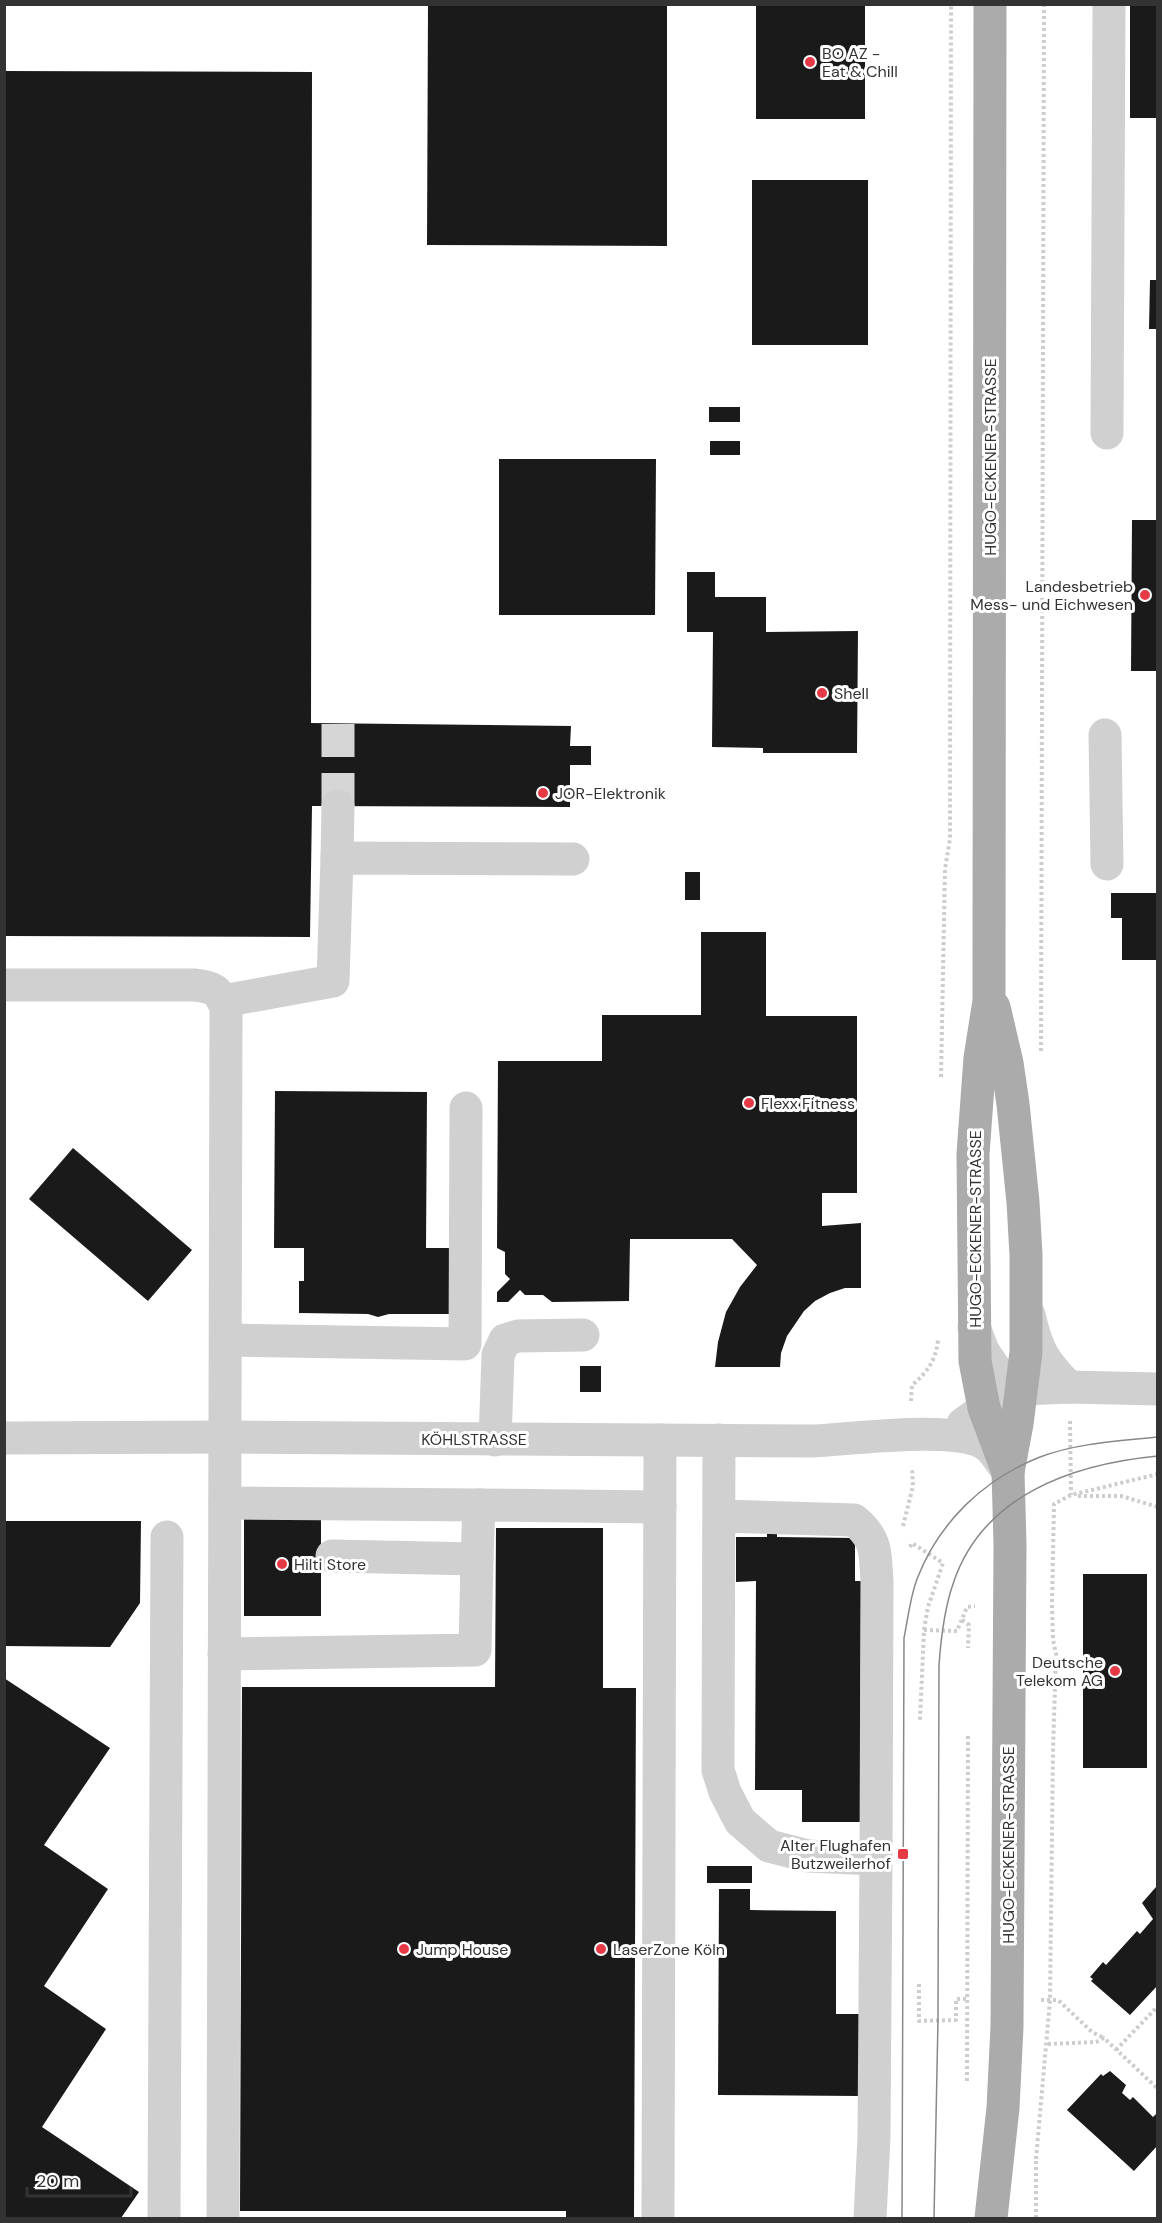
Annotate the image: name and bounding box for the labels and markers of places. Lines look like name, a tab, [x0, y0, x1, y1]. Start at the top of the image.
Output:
place label: BO AZ - Eat & Chill	[822, 43, 898, 82]
marker: BO AZ - Eat & Chill	[803, 55, 817, 69]
place label: Landesbetrieb Mess- und Eichwesen	[970, 576, 1133, 615]
marker: Landesbetrieb Mess- und Eichwesen	[1138, 588, 1152, 602]
place label: Shell	[834, 683, 869, 704]
marker: Shell	[815, 686, 829, 700]
place label: JOR-Elektronik	[555, 783, 666, 804]
marker: JOR-Elektronik	[536, 786, 550, 800]
place label: Flexx Fitness	[761, 1093, 855, 1114]
marker: Flexx Fitness	[742, 1096, 756, 1110]
place label: Hilti Store	[294, 1554, 366, 1575]
marker: Hilti Store	[275, 1557, 289, 1571]
place label: Deutsche Telekom AG	[1016, 1652, 1103, 1691]
marker: Deutsche Telekom AG	[1108, 1664, 1122, 1678]
place label: Alter Flughafen Butzweilerhof	[780, 1835, 891, 1874]
marker: Alter Flughafen Butzweilerhof	[896, 1847, 910, 1861]
place label: Jump House	[416, 1939, 508, 1960]
place label: LaserZone Köln	[613, 1939, 725, 1960]
marker: Jump House	[397, 1942, 411, 1956]
marker: LaserZone Köln	[594, 1942, 608, 1956]

